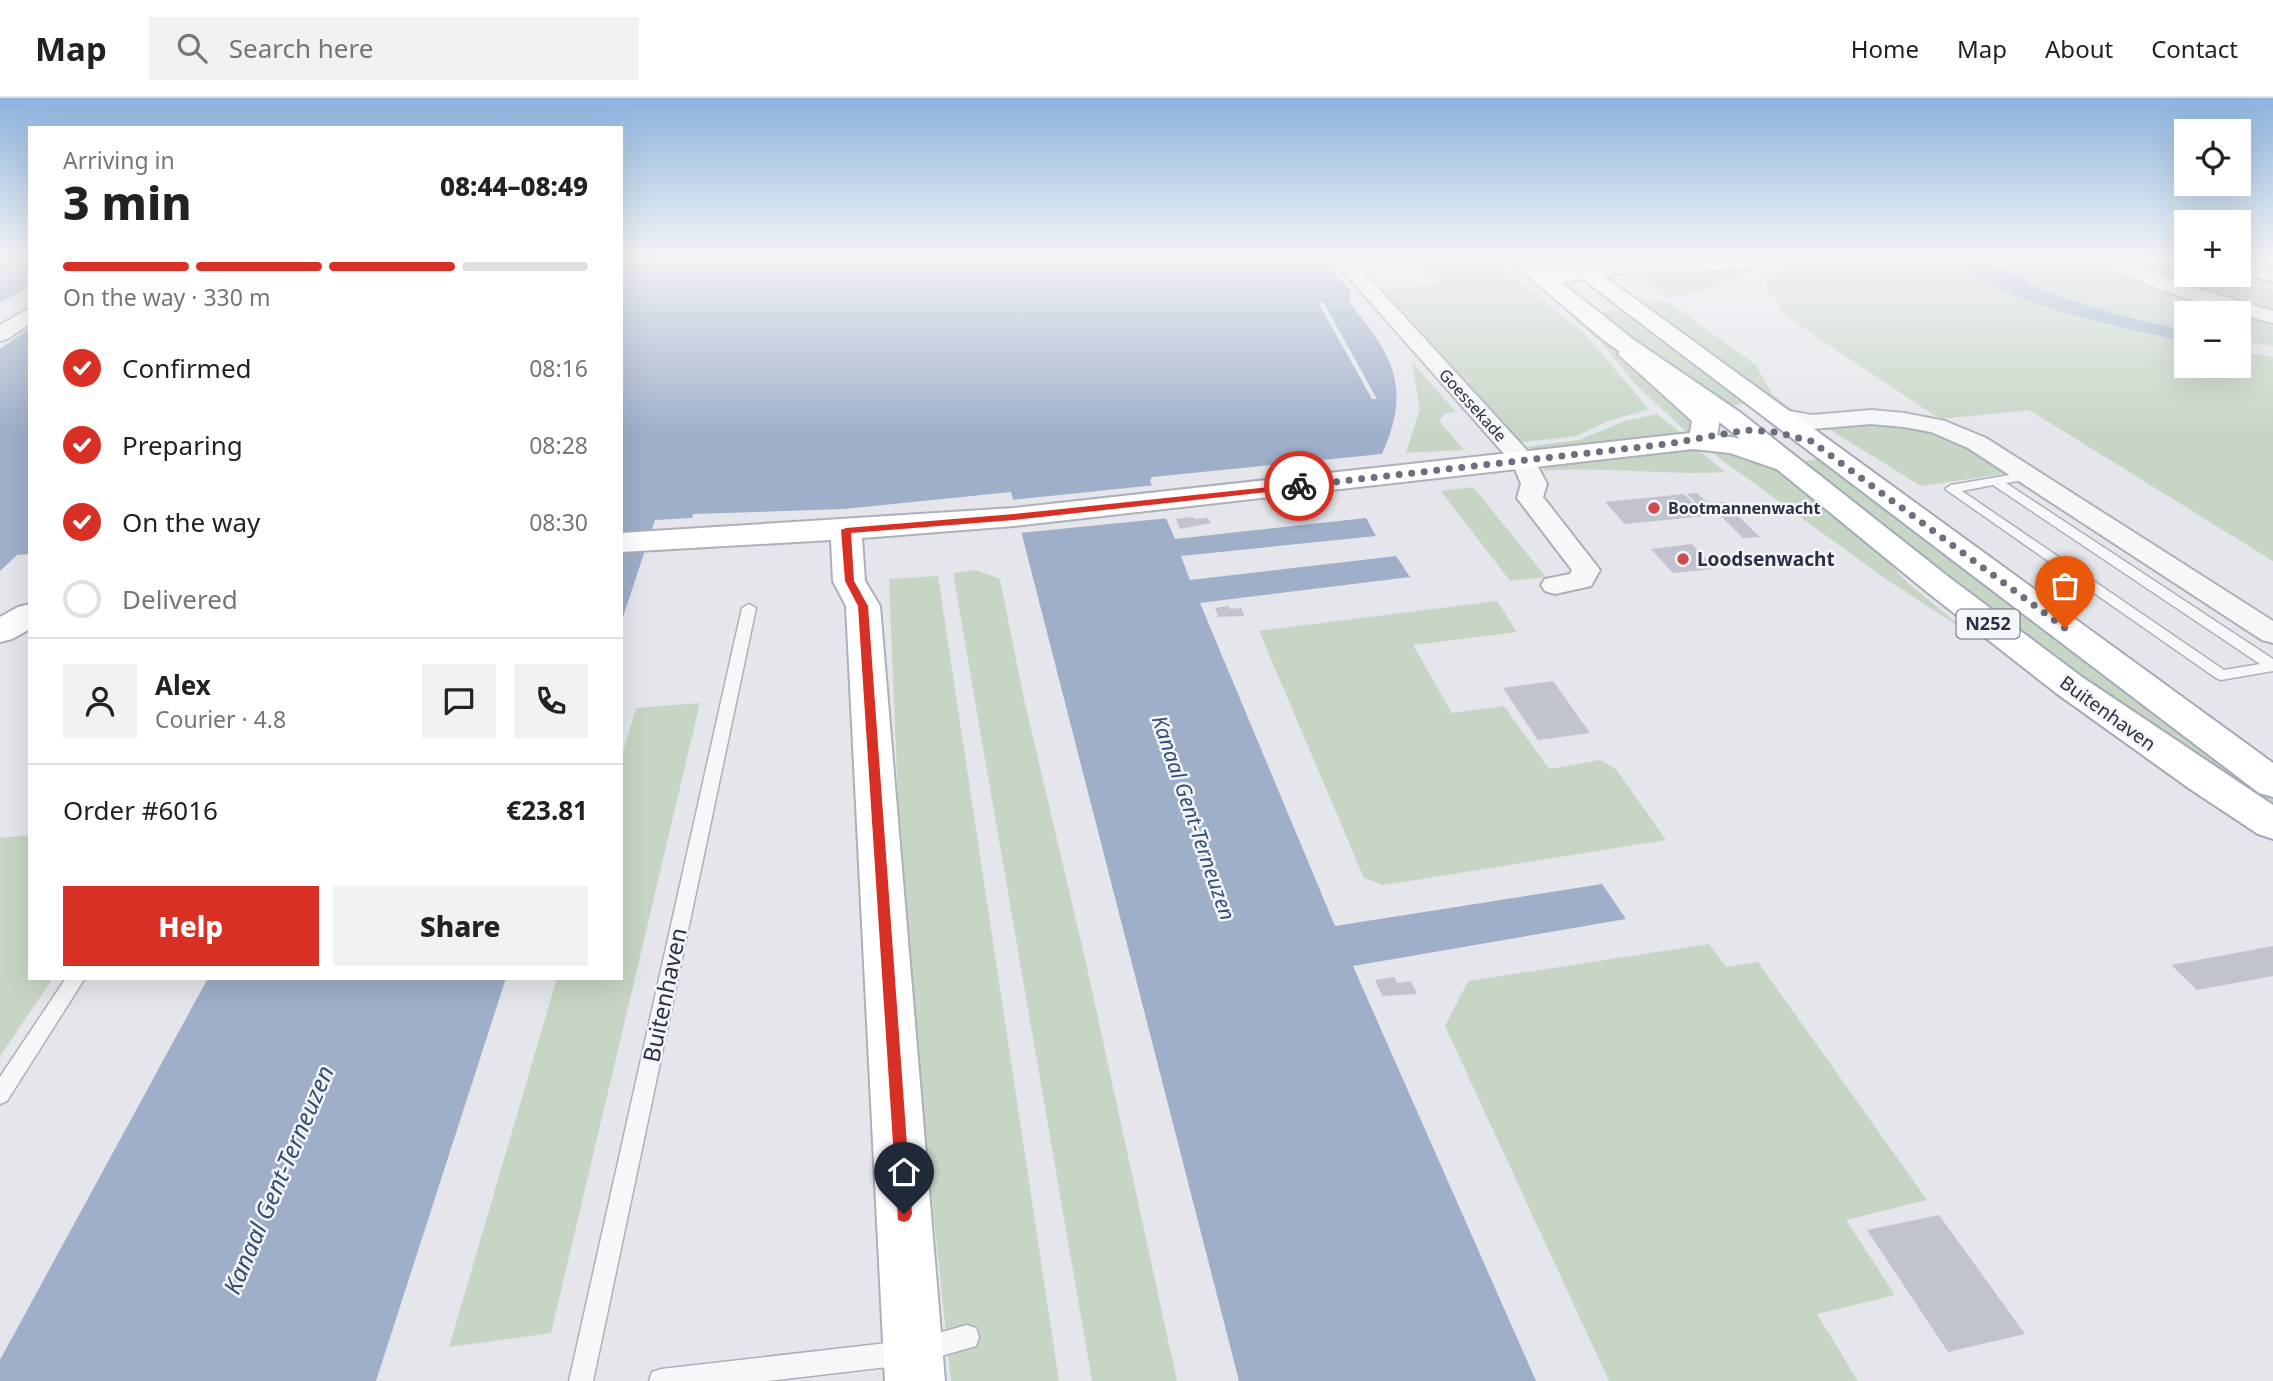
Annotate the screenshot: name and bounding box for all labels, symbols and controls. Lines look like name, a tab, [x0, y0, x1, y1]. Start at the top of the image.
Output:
search box	[149, 17, 639, 80]
text: Map	[35, 26, 107, 71]
icon: search	[173, 29, 211, 67]
text: Search here	[229, 30, 373, 66]
text: Home	[1851, 32, 1919, 65]
text: Map	[1957, 32, 2007, 65]
text: About	[2045, 32, 2113, 65]
text: Contact	[2151, 32, 2238, 65]
map controls	[2174, 119, 2251, 378]
button: locate	[2174, 119, 2251, 196]
text: Arriving in	[63, 144, 175, 176]
text: 08:44–08:49	[440, 168, 588, 204]
text: 3 min	[63, 171, 192, 233]
button: +	[2174, 210, 2251, 287]
text: On the way · 330 m	[63, 281, 270, 313]
button: −	[2174, 301, 2251, 378]
icon: check	[63, 349, 101, 387]
text: Confirmed	[122, 350, 252, 386]
text: 08:16	[529, 352, 588, 384]
street label: Goessekade	[1434, 364, 1512, 446]
icon: check	[63, 426, 101, 464]
text: Preparing	[122, 427, 243, 463]
text: 08:28	[529, 429, 588, 461]
courier	[1264, 451, 1334, 521]
icon: bike	[1280, 467, 1318, 505]
place label: Bootmannenwacht	[1668, 497, 1820, 519]
marker: Bootmannenwacht	[1646, 500, 1662, 516]
icon: check	[63, 503, 101, 541]
text: On the way	[122, 504, 260, 540]
text: 08:30	[529, 506, 588, 538]
place label: Loodsenwacht	[1697, 546, 1835, 572]
marker: Loodsenwacht	[1675, 551, 1691, 567]
pin	[2035, 556, 2095, 628]
icon: bag	[2046, 567, 2084, 605]
text: Delivered	[122, 581, 238, 617]
road number: N252	[1956, 610, 2020, 638]
button: person	[63, 664, 137, 738]
button: chat	[422, 664, 496, 738]
button: phone	[514, 664, 588, 738]
text: Alex	[155, 667, 211, 703]
street label: Buitenhaven	[2055, 669, 2161, 757]
text: Courier · 4.8	[155, 703, 286, 735]
water label: Kanaal Gent-Terneuzen	[1146, 712, 1242, 924]
text: Order #6016	[63, 792, 218, 828]
text: €23.81	[506, 792, 588, 828]
button: Help	[63, 886, 319, 966]
button: Share	[333, 886, 588, 966]
street label: Buitenhaven	[634, 925, 694, 1065]
water label: Kanaal Gent-Terneuzen	[214, 1060, 341, 1299]
pin	[874, 1142, 934, 1214]
icon: home	[885, 1153, 923, 1191]

